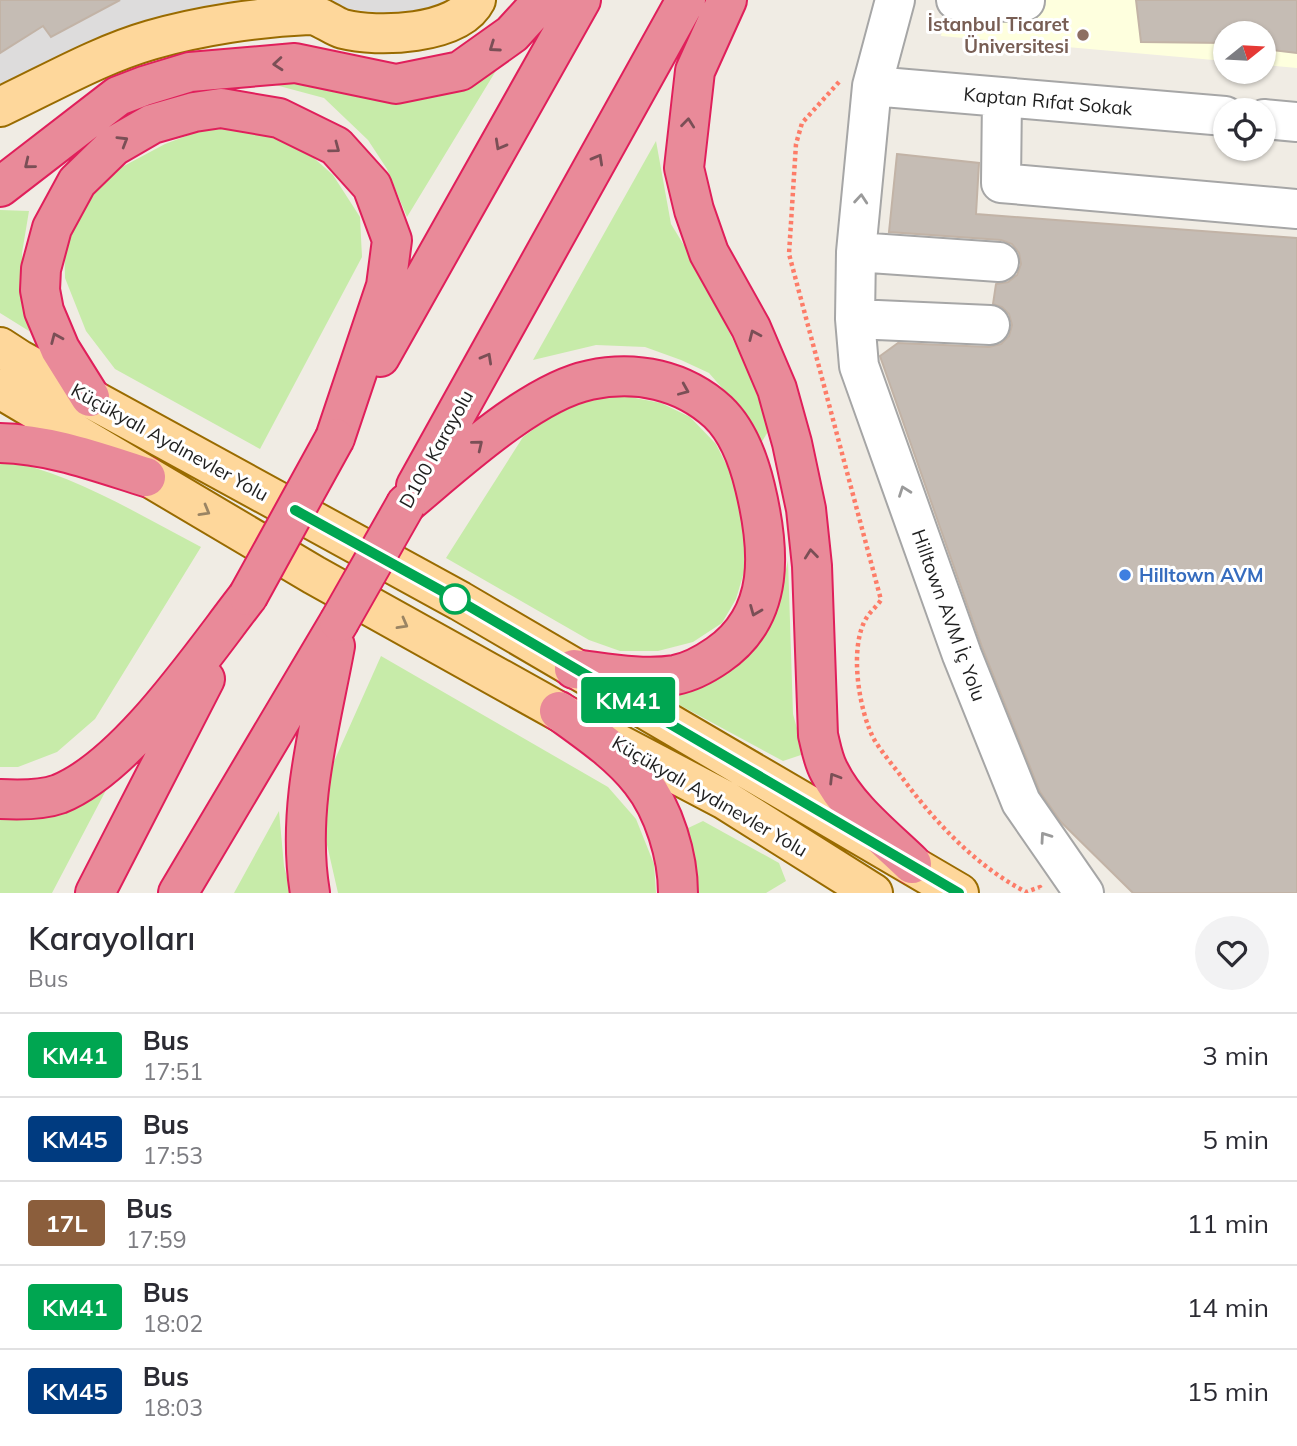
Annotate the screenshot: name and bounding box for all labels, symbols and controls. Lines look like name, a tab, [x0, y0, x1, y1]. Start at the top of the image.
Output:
place label: İstanbul Ticaret Üniversitesi	[928, 12, 1069, 58]
north arrow	[1213, 21, 1276, 84]
map controls	[1213, 21, 1276, 161]
marker: İstanbul Ticaret Üniversitesi	[1075, 27, 1091, 43]
one-way arrow	[489, 39, 502, 51]
one-way arrow	[272, 56, 283, 71]
street label: Kaptan Rıfat Sokak	[963, 82, 1134, 120]
button: locate	[1213, 98, 1276, 161]
one-way arrow	[680, 117, 695, 128]
one-way arrow	[115, 137, 128, 150]
one-way arrow	[495, 138, 508, 150]
one-way arrow	[327, 139, 339, 152]
one-way arrow	[589, 154, 603, 167]
one-way arrow	[24, 156, 36, 169]
one-way arrow	[853, 193, 868, 204]
one-way arrow	[748, 330, 762, 342]
one-way arrow	[50, 332, 64, 344]
one-way arrow	[479, 353, 492, 366]
street label: Küçükyalı Aydınevler Yolu	[67, 378, 273, 506]
one-way arrow	[677, 382, 690, 396]
street label: D100 Karayolu	[394, 386, 478, 512]
one-way arrow	[470, 441, 483, 453]
one-way arrow	[898, 486, 912, 498]
one-way arrow	[198, 503, 210, 516]
street label: Hilltown AVM İç Yolu	[907, 526, 991, 704]
one-way arrow	[803, 548, 818, 560]
place label: Hilltown AVM	[1139, 563, 1264, 587]
marker: Hilltown AVM	[1117, 567, 1133, 583]
unlabelled marker	[440, 584, 470, 614]
one-way arrow	[749, 604, 763, 616]
one-way arrow	[395, 616, 408, 629]
line badge: KM41	[579, 677, 677, 723]
text: KM41	[595, 685, 661, 715]
street label: Küçükyalı Aydınevler Yolu	[608, 730, 812, 862]
one-way arrow	[829, 773, 842, 786]
one-way arrow	[1041, 832, 1053, 845]
button: heart	[1195, 916, 1269, 990]
text: Karayolları	[28, 917, 195, 958]
text: Bus	[28, 964, 68, 993]
text: Bus	[143, 1024, 189, 1057]
text: 3 min	[1202, 1039, 1269, 1072]
text: KM41	[42, 1040, 108, 1070]
text: 17:51	[143, 1057, 203, 1086]
text: Bus	[143, 1108, 189, 1141]
text: 5 min	[1202, 1123, 1269, 1156]
text: KM45	[42, 1124, 108, 1154]
text: 17:53	[143, 1141, 203, 1170]
text: Bus	[126, 1192, 172, 1225]
text: 11 min	[1187, 1207, 1269, 1240]
text: 17L	[45, 1208, 88, 1238]
text: 17:59	[126, 1225, 186, 1254]
text: Bus	[143, 1276, 189, 1309]
text: 14 min	[1187, 1291, 1269, 1324]
text: KM41	[42, 1292, 108, 1322]
text: 18:02	[143, 1309, 203, 1338]
text: Bus	[143, 1360, 189, 1393]
text: 15 min	[1187, 1375, 1269, 1408]
text: KM45	[42, 1376, 108, 1406]
text: 18:03	[143, 1393, 203, 1422]

